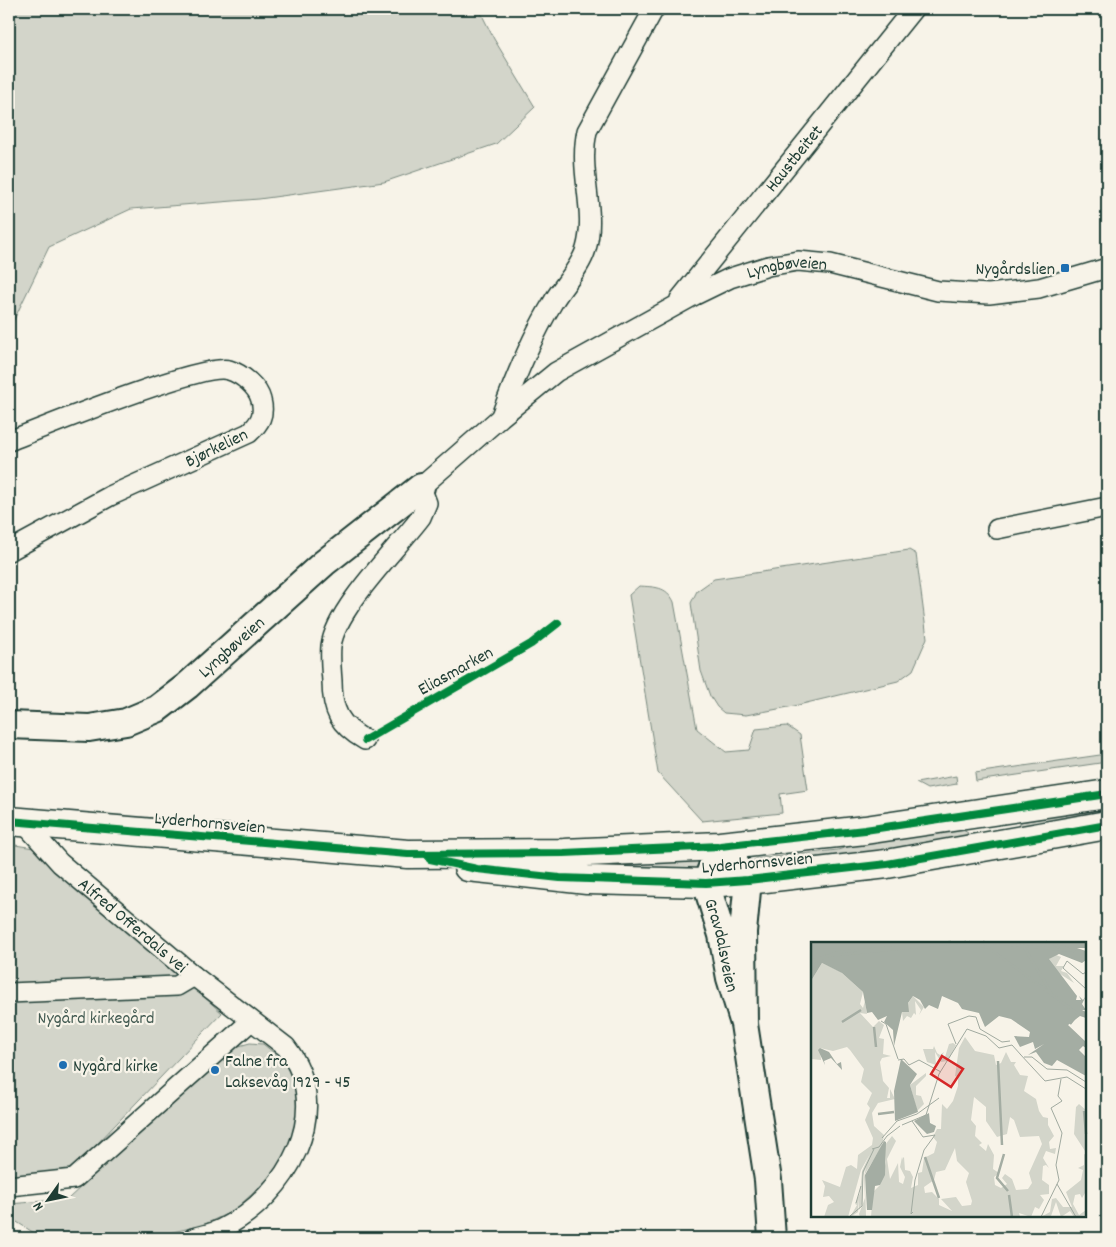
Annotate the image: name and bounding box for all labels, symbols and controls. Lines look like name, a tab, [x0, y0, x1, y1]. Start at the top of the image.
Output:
street label: Haustbeitet	[761, 120, 830, 198]
street label: Lyngbøveien	[744, 251, 828, 287]
place label: Nygårdslien	[975, 258, 1055, 283]
marker: Nygårdslien	[1059, 262, 1071, 274]
street label: Bjørkelien	[181, 423, 253, 475]
street label: Lyngbøveien	[194, 612, 271, 685]
street label: Eliasmarken	[414, 641, 499, 703]
street label: Lyderhornsveien	[153, 807, 266, 842]
street label: Lyderhornsveien	[701, 847, 814, 882]
street label: Alfred Offerdals vei	[71, 873, 192, 980]
street label: Gravdalsveien	[696, 896, 744, 996]
inset map	[811, 942, 1086, 1217]
park label: Nygård kirkegård	[38, 1007, 154, 1032]
place label: Falne fra Laksevåg 1929 - 45	[225, 1050, 351, 1096]
place label: Nygård kirke	[73, 1055, 158, 1080]
marker: Nygård kirke	[57, 1059, 69, 1071]
marker: Falne fra Laksevåg 1929 - 45	[209, 1064, 221, 1076]
north arrow	[22, 1174, 72, 1224]
text: N	[28, 1198, 49, 1214]

